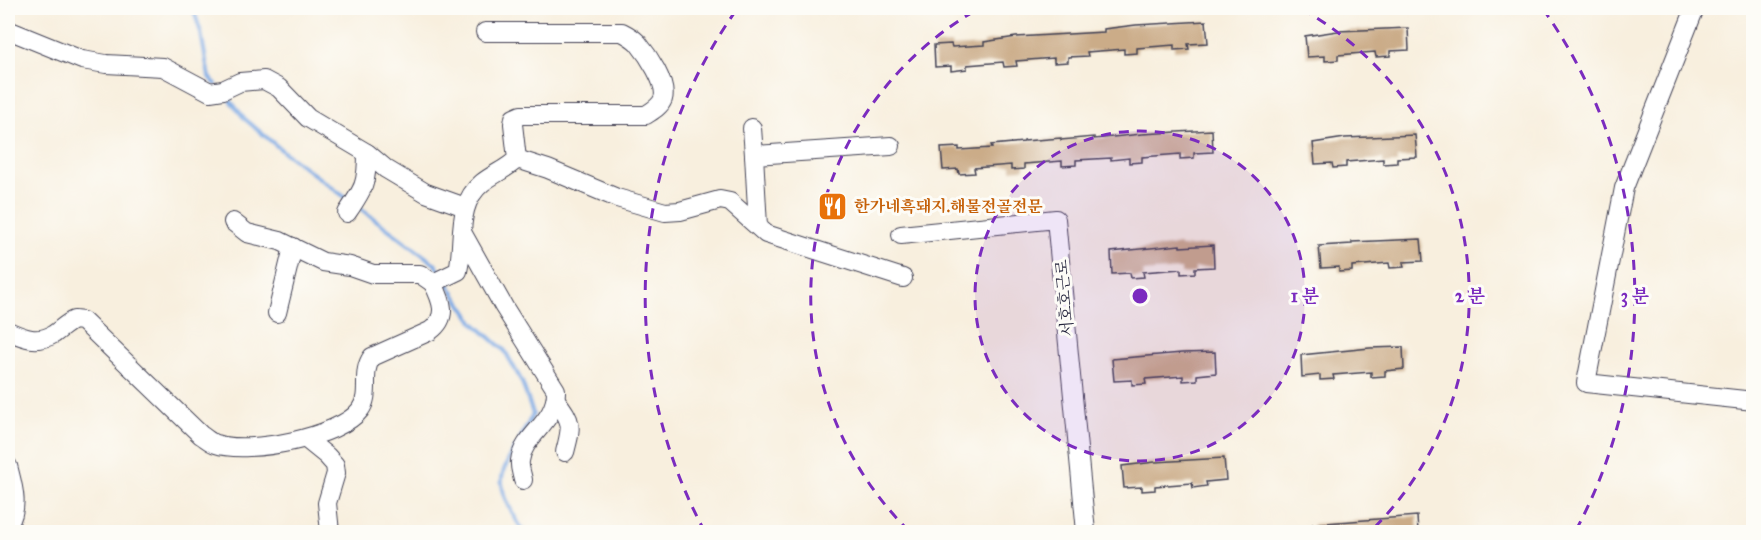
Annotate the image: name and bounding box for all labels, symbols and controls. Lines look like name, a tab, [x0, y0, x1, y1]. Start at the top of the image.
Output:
restaurant icon: 한가네흑돼지.해물전골전문	[817, 190, 849, 222]
place label: 한가네흑돼지.해물전골전문	[854, 197, 1043, 216]
street label: 서호호근로	[1052, 258, 1077, 337]
text: 1 분	[1291, 285, 1320, 307]
text: 2 분	[1455, 285, 1486, 307]
text: 3 분	[1621, 285, 1650, 308]
centre of rings	[1130, 286, 1150, 306]

